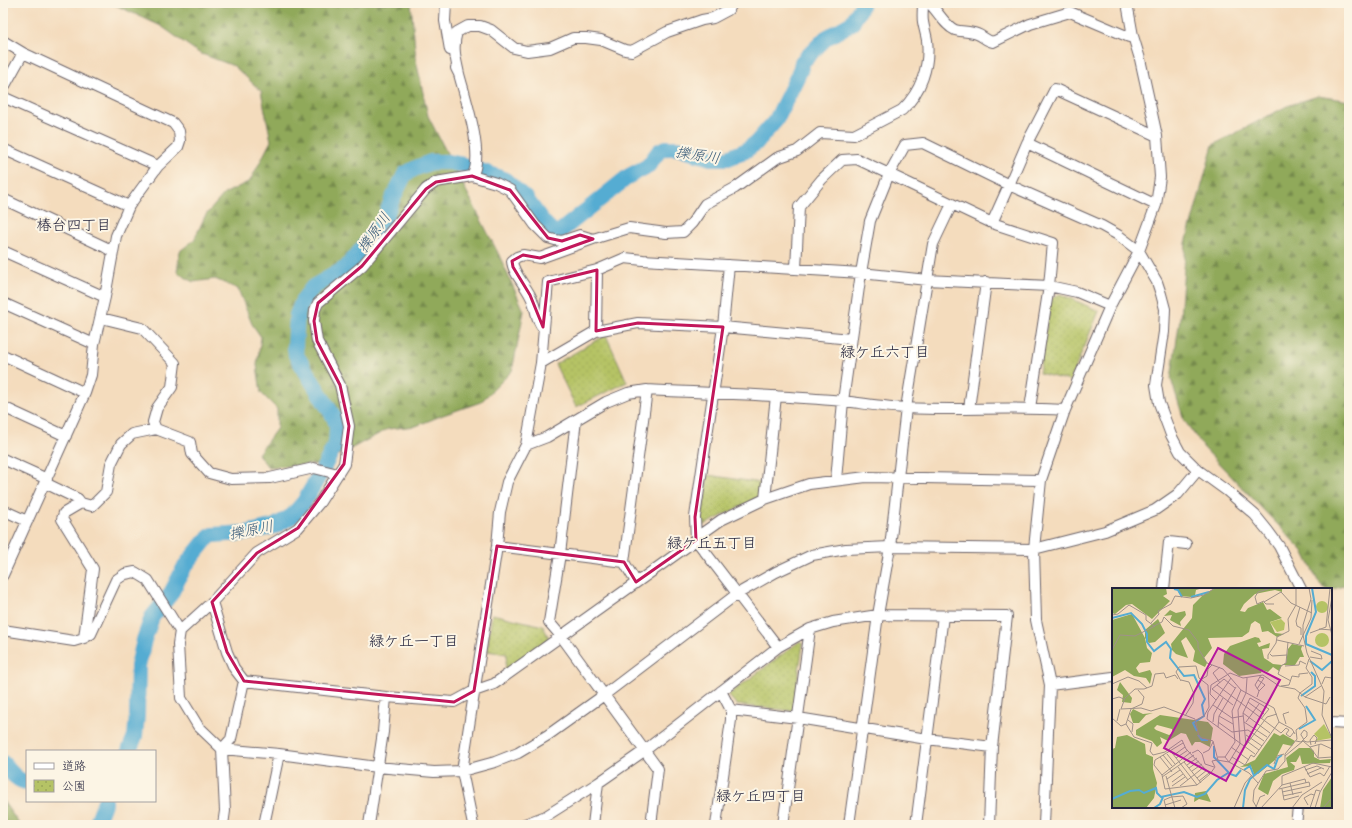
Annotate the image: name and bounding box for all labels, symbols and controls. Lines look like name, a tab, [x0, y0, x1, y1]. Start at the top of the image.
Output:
water label: 擽原川	[674, 141, 722, 167]
water label: 擽原川	[352, 208, 394, 256]
district label: 椿台四丁目	[36, 214, 112, 234]
district label: 緑ケ丘六丁目	[840, 341, 930, 361]
water label: 擽原川	[227, 515, 275, 543]
district label: 緑ケ丘五丁目	[667, 532, 757, 552]
inset map	[1112, 588, 1332, 808]
district label: 緑ケ丘一丁目	[369, 630, 459, 650]
legend	[26, 750, 156, 802]
text: 道路	[62, 757, 86, 773]
text: 公園	[62, 777, 86, 793]
district label: 緑ケ丘四丁目	[716, 785, 806, 805]

